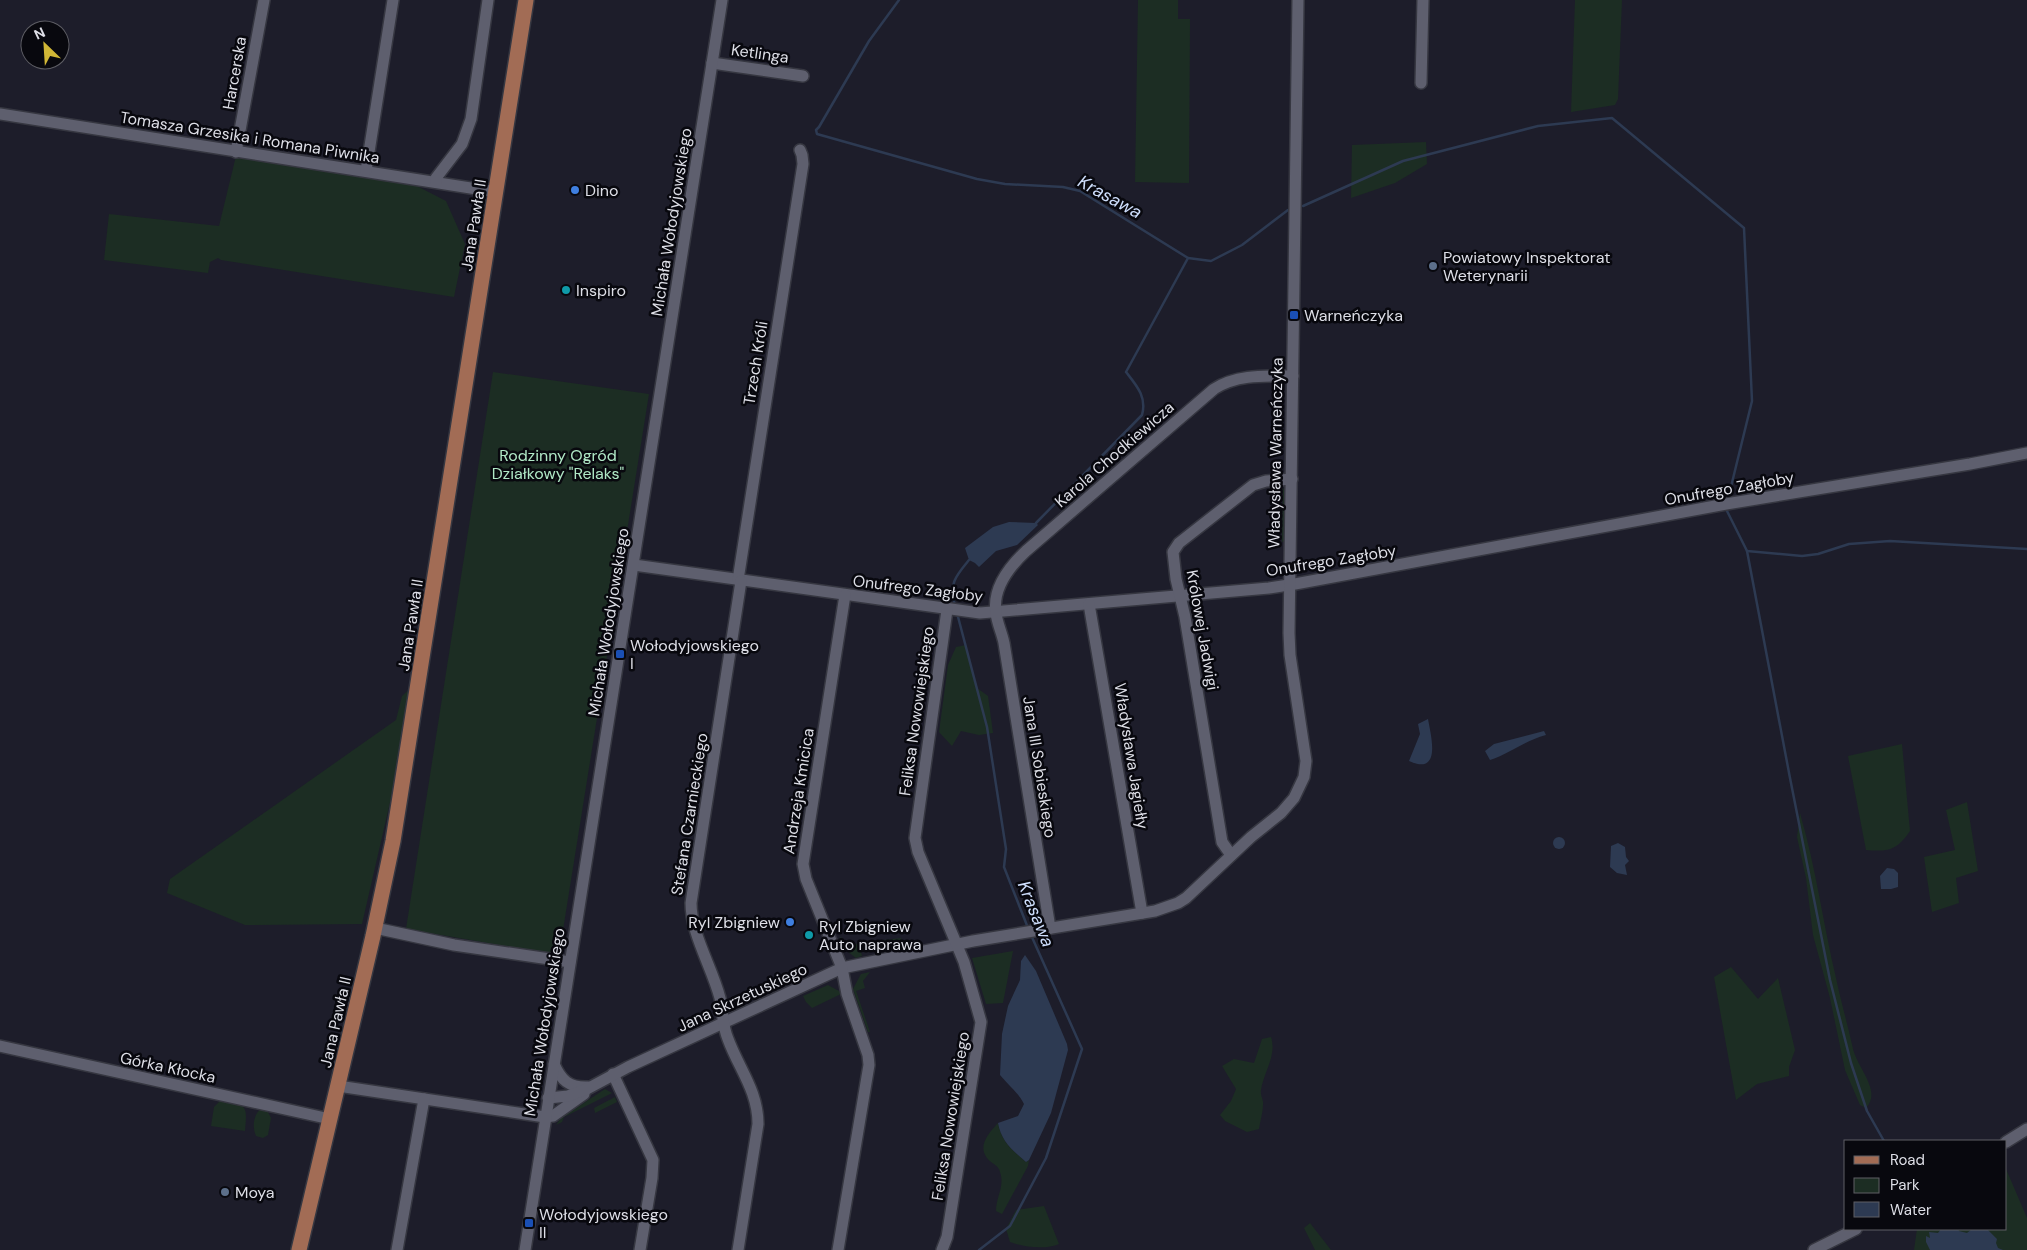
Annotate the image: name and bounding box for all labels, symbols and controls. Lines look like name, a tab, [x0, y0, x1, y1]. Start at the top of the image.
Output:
north arrow	[20, 20, 70, 70]
text: N	[31, 23, 48, 44]
street label: Harcerska	[218, 35, 251, 111]
street label: Ketlinga	[730, 39, 790, 68]
street label: Tomasza Grzesika i Romana Piwnika	[119, 107, 381, 168]
street label: Michała Wołodyjowskiego	[646, 126, 697, 318]
water label: Krasawa	[1074, 170, 1146, 224]
street label: Jana Pawła II	[456, 178, 491, 273]
place label: Dino	[585, 180, 619, 201]
marker: Dino	[569, 184, 581, 196]
place label: Powiatowy Inspektorat Weterynarii	[1443, 247, 1610, 286]
marker: Powiatowy Inspektorat Weterynarii	[1427, 260, 1439, 272]
place label: Inspiro	[576, 280, 626, 301]
marker: Inspiro	[560, 284, 572, 296]
place label: Warneńczyka	[1304, 305, 1403, 326]
marker: Warneńczyka	[1288, 309, 1300, 321]
street label: Trzech Króli	[738, 320, 773, 407]
street label: Władysława Warneńczyka	[1263, 357, 1288, 549]
street label: Karola Chodkiewicza	[1050, 397, 1178, 512]
park label: Rodzinny Ogród Działkowy "Relaks"	[492, 445, 624, 484]
street label: Onufrego Zagłoby	[1663, 467, 1796, 510]
street label: Michała Wołodyjowskiego	[583, 526, 634, 718]
street label: Onufrego Zagłoby	[1265, 540, 1398, 581]
street label: Królowej Jadwigi	[1182, 568, 1223, 692]
street label: Onufrego Zagłoby	[852, 570, 984, 607]
street label: Jana Pawła II	[393, 578, 428, 673]
street label: Feliksa Nowowiejskiego	[894, 625, 939, 797]
place label: Wołodyjowskiego I	[630, 635, 759, 674]
marker: Wołodyjowskiego I	[614, 648, 626, 660]
street label: Władysława Jagiełły	[1110, 682, 1153, 831]
street label: Jana III Sobieskiego	[1018, 695, 1061, 839]
street label: Andrzeja Kmicica	[778, 727, 819, 856]
street label: Stefana Czarnieckiego	[666, 731, 713, 897]
water label: Krasawa	[1012, 877, 1060, 951]
place label: Ryl Zbigniew	[688, 912, 780, 933]
marker: Ryl Zbigniew	[784, 916, 796, 928]
place label: Ryl Zbigniew Auto naprawa	[819, 916, 921, 955]
street label: Michała Wołodyjowskiego	[519, 926, 570, 1118]
marker: Ryl Zbigniew Auto naprawa	[803, 929, 815, 941]
street label: Jana Skrzetuskiego	[674, 958, 810, 1037]
street label: Jana Pawła II	[315, 974, 356, 1070]
street label: Feliksa Nowowiejskiego	[927, 1030, 974, 1202]
street label: Górka Kłocka	[118, 1047, 218, 1088]
legend	[1844, 1140, 2007, 1230]
text: Road	[1890, 1150, 1925, 1170]
text: Park	[1890, 1175, 1920, 1195]
place label: Moya	[235, 1182, 274, 1203]
marker: Moya	[219, 1186, 231, 1198]
text: Water	[1890, 1200, 1932, 1220]
place label: Wołodyjowskiego II	[539, 1204, 668, 1243]
marker: Wołodyjowskiego II	[523, 1217, 535, 1229]

